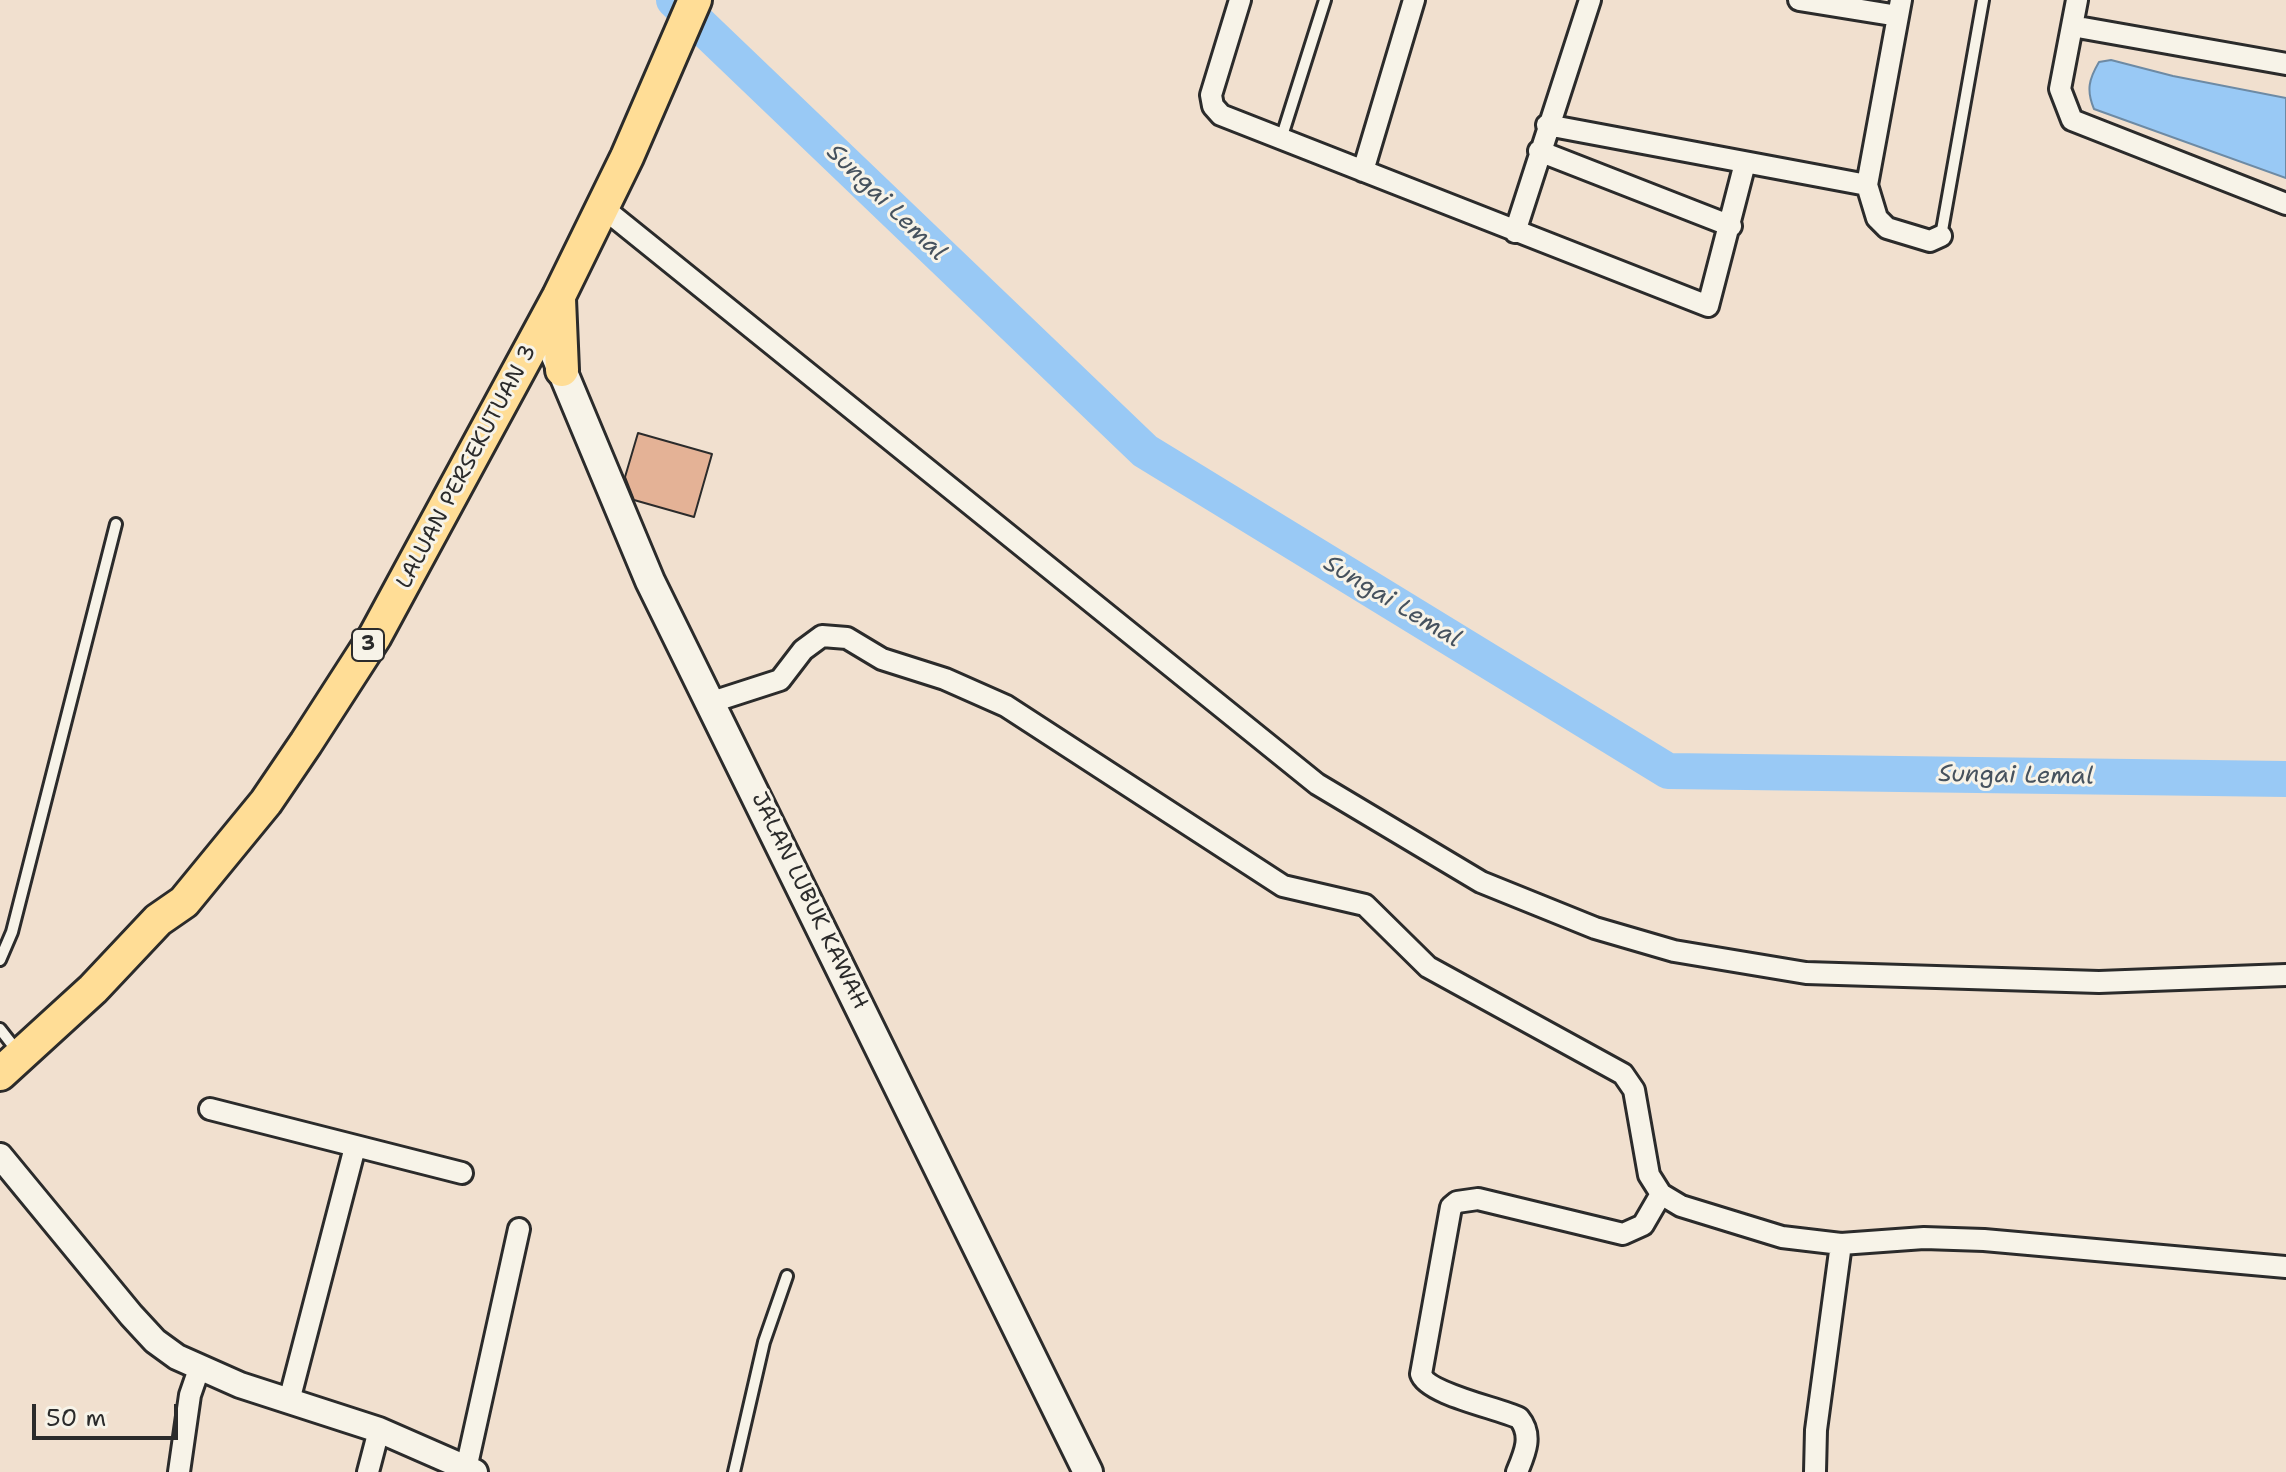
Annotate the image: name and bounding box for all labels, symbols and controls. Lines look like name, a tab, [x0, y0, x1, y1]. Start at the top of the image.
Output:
water label: Sungai Lemal	[820, 139, 952, 267]
street label: LALUAN PERSEKUTUAN 3	[391, 341, 543, 593]
water label: Sungai Lemal	[1318, 550, 1466, 654]
road number: 3	[352, 629, 384, 661]
water label: Sungai Lemal	[1938, 760, 2094, 792]
street label: JALAN LUBUK KAWAH	[745, 788, 873, 1014]
scale bar	[36, 1388, 182, 1438]
text: 50 m	[46, 1402, 106, 1434]

